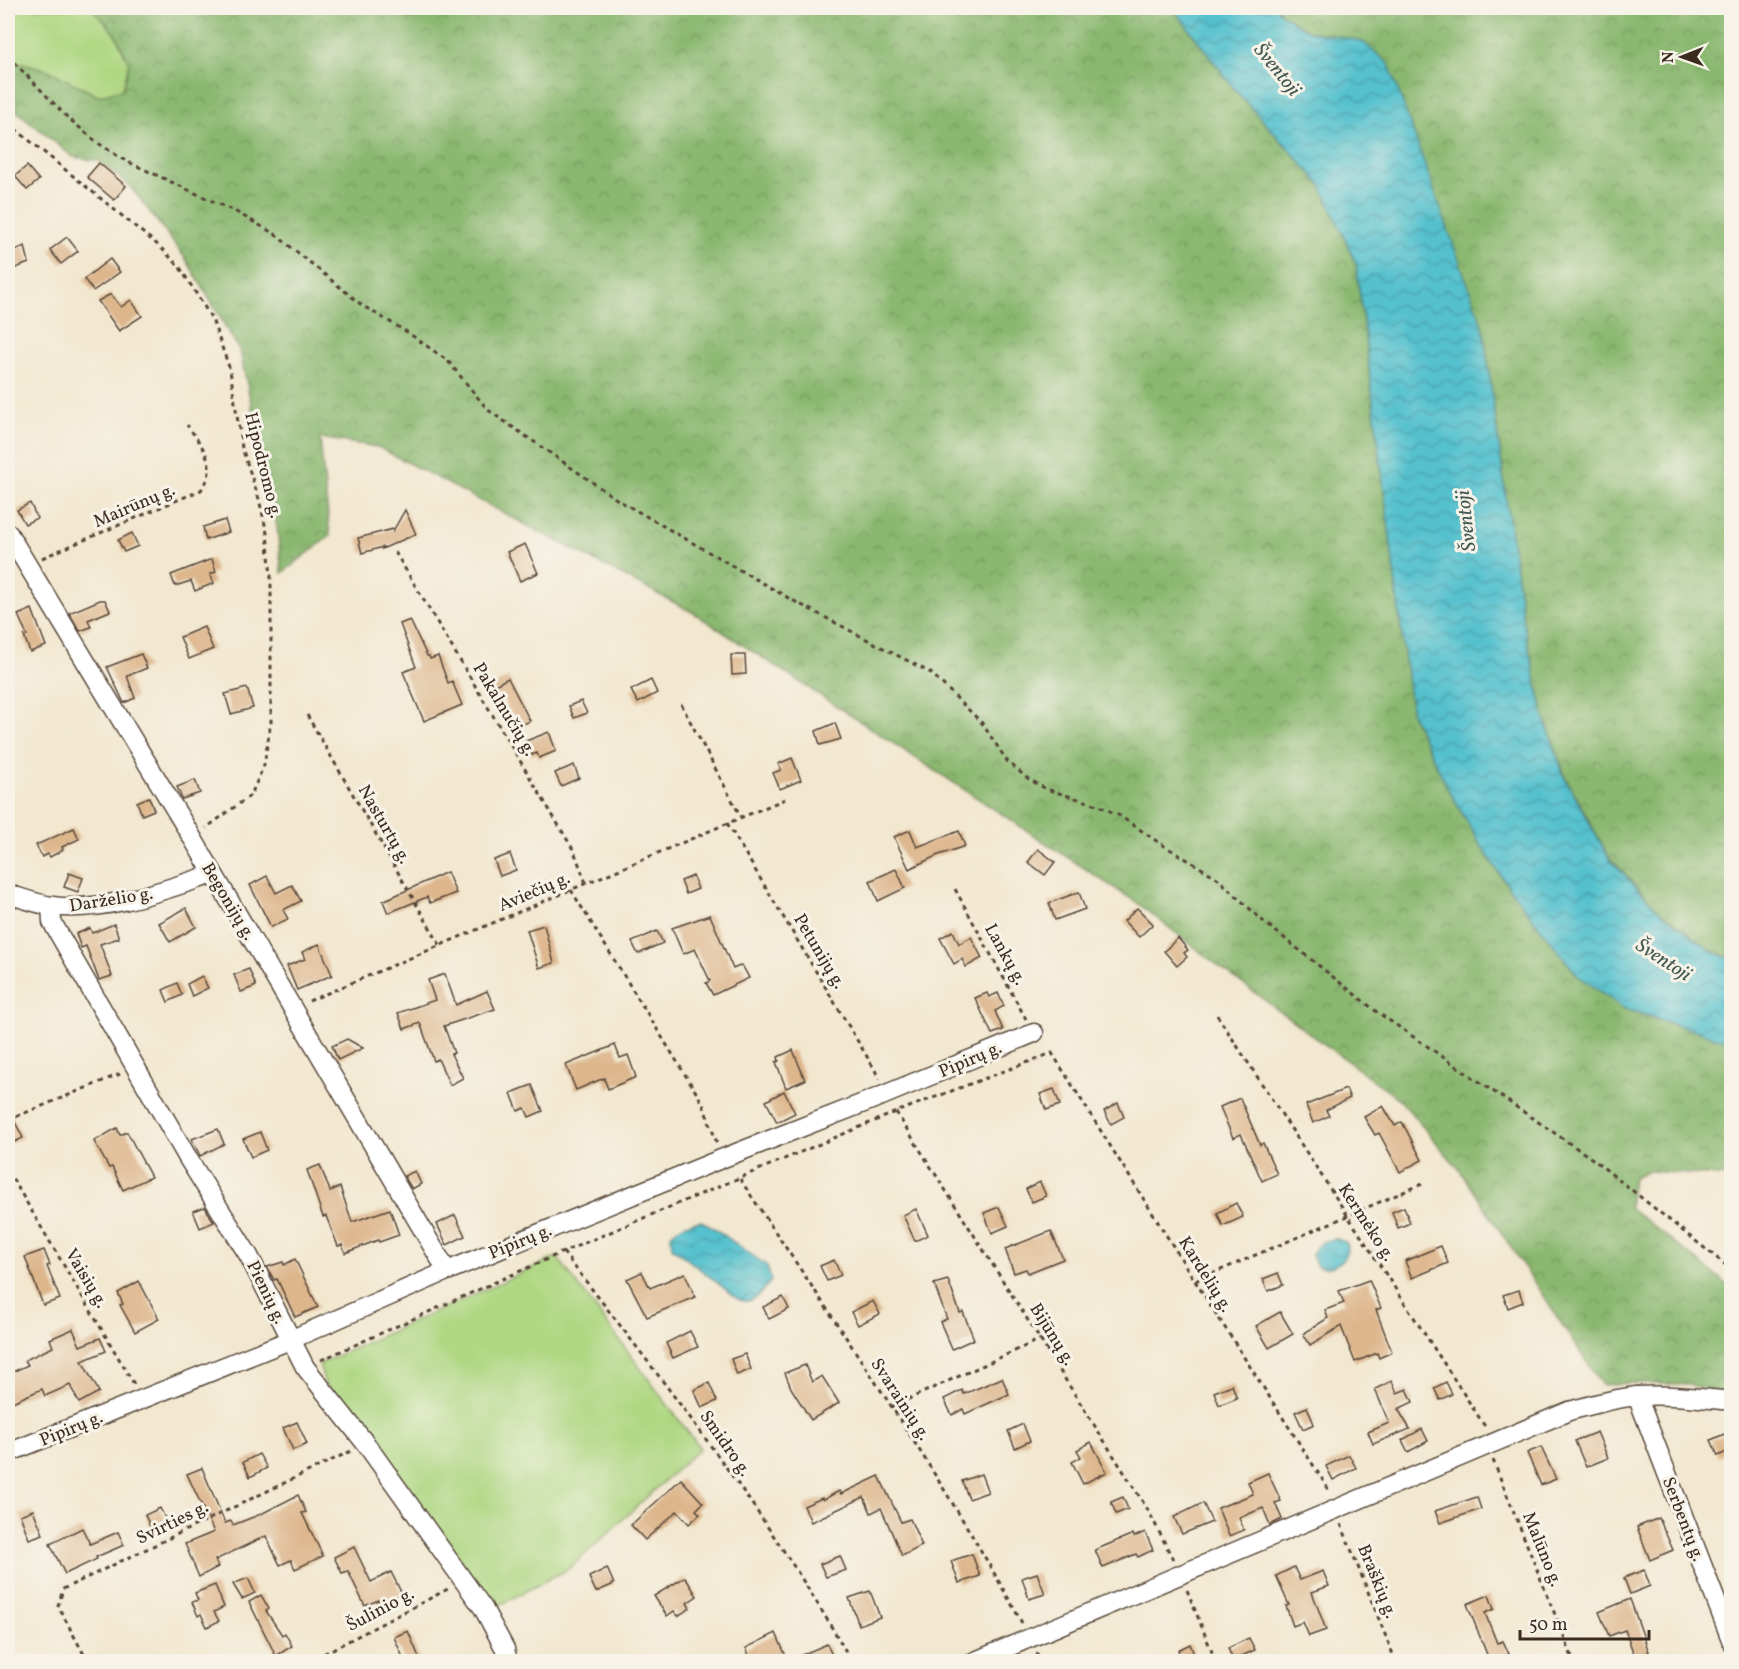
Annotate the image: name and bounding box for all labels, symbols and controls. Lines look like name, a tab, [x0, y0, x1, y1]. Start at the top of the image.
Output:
north arrow	[1652, 27, 1712, 87]
water label: Šventoji	[1246, 38, 1307, 104]
text: N	[1658, 51, 1680, 63]
street label: Hipodromo g.	[237, 410, 288, 521]
street label: Mairūnų g.	[90, 478, 179, 535]
water label: Šventoji	[1450, 488, 1484, 553]
street label: Pakalnučių g.	[466, 658, 542, 761]
street label: Nasturtų g.	[351, 781, 416, 869]
street label: Begonijų g.	[195, 858, 261, 945]
street label: Aviečių g.	[495, 866, 574, 919]
street label: Darželio g.	[67, 882, 155, 919]
street label: Petunijų g.	[787, 910, 851, 994]
street label: Lankų g.	[978, 919, 1032, 990]
water label: Šventoji	[1630, 932, 1697, 990]
street label: Pipirų g.	[935, 1036, 1006, 1085]
street label: Kermėko g.	[1331, 1179, 1400, 1267]
street label: Pipirų g.	[485, 1218, 556, 1266]
street label: Kardelių g.	[1171, 1232, 1238, 1318]
street label: Vaisių g.	[58, 1244, 113, 1313]
street label: Pienių g.	[240, 1257, 292, 1329]
street label: Bijūnų g.	[1023, 1299, 1081, 1371]
street label: Svarainių g.	[864, 1354, 936, 1446]
street label: Pipirų g.	[36, 1405, 107, 1453]
street label: Smidro g.	[693, 1406, 757, 1482]
street label: Serbentų g.	[1655, 1474, 1710, 1565]
street label: Svirties g.	[132, 1495, 213, 1552]
street label: Malūno g.	[1515, 1508, 1568, 1591]
street label: Braškių g.	[1350, 1541, 1403, 1622]
street label: Šulinio g.	[342, 1582, 419, 1639]
scale bar	[1520, 1603, 1649, 1641]
text: 50 m	[1529, 1613, 1568, 1638]

